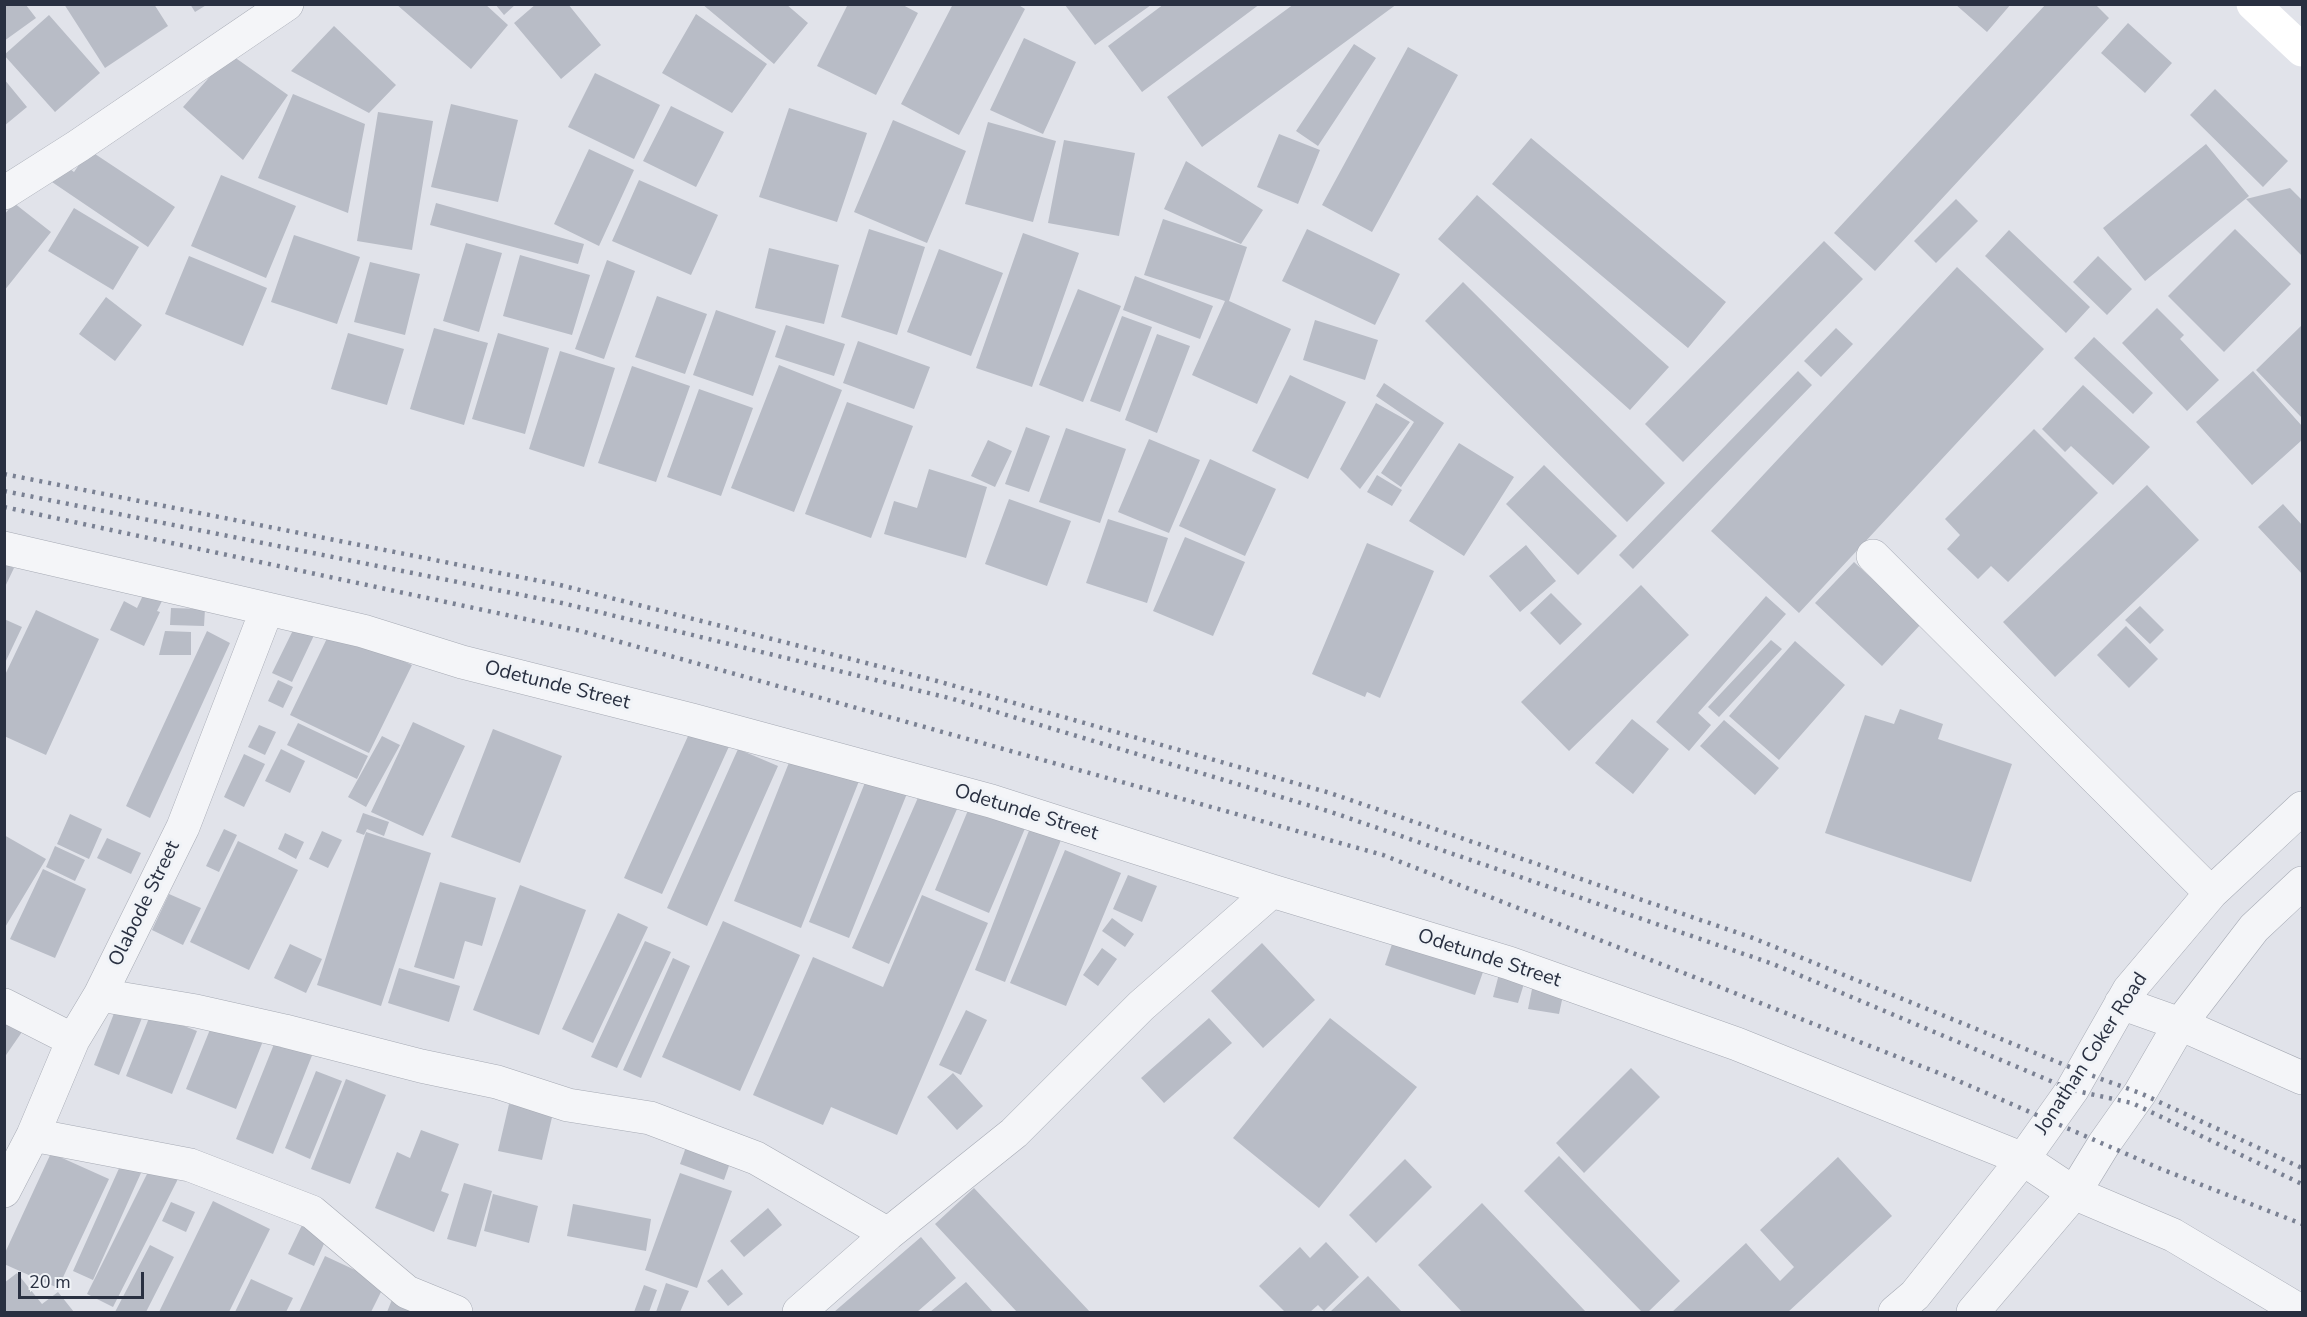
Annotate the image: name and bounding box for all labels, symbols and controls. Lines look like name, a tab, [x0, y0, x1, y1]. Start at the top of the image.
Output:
street label: Odetunde Street	[482, 656, 632, 716]
street label: Odetunde Street	[951, 780, 1101, 846]
street label: Olabode Street	[104, 837, 186, 971]
street label: Odetunde Street	[1414, 925, 1564, 993]
street label: Jonathan Coker Road	[2031, 969, 2153, 1139]
scale bar	[21, 1260, 147, 1298]
text: 20 m	[29, 1270, 71, 1294]

